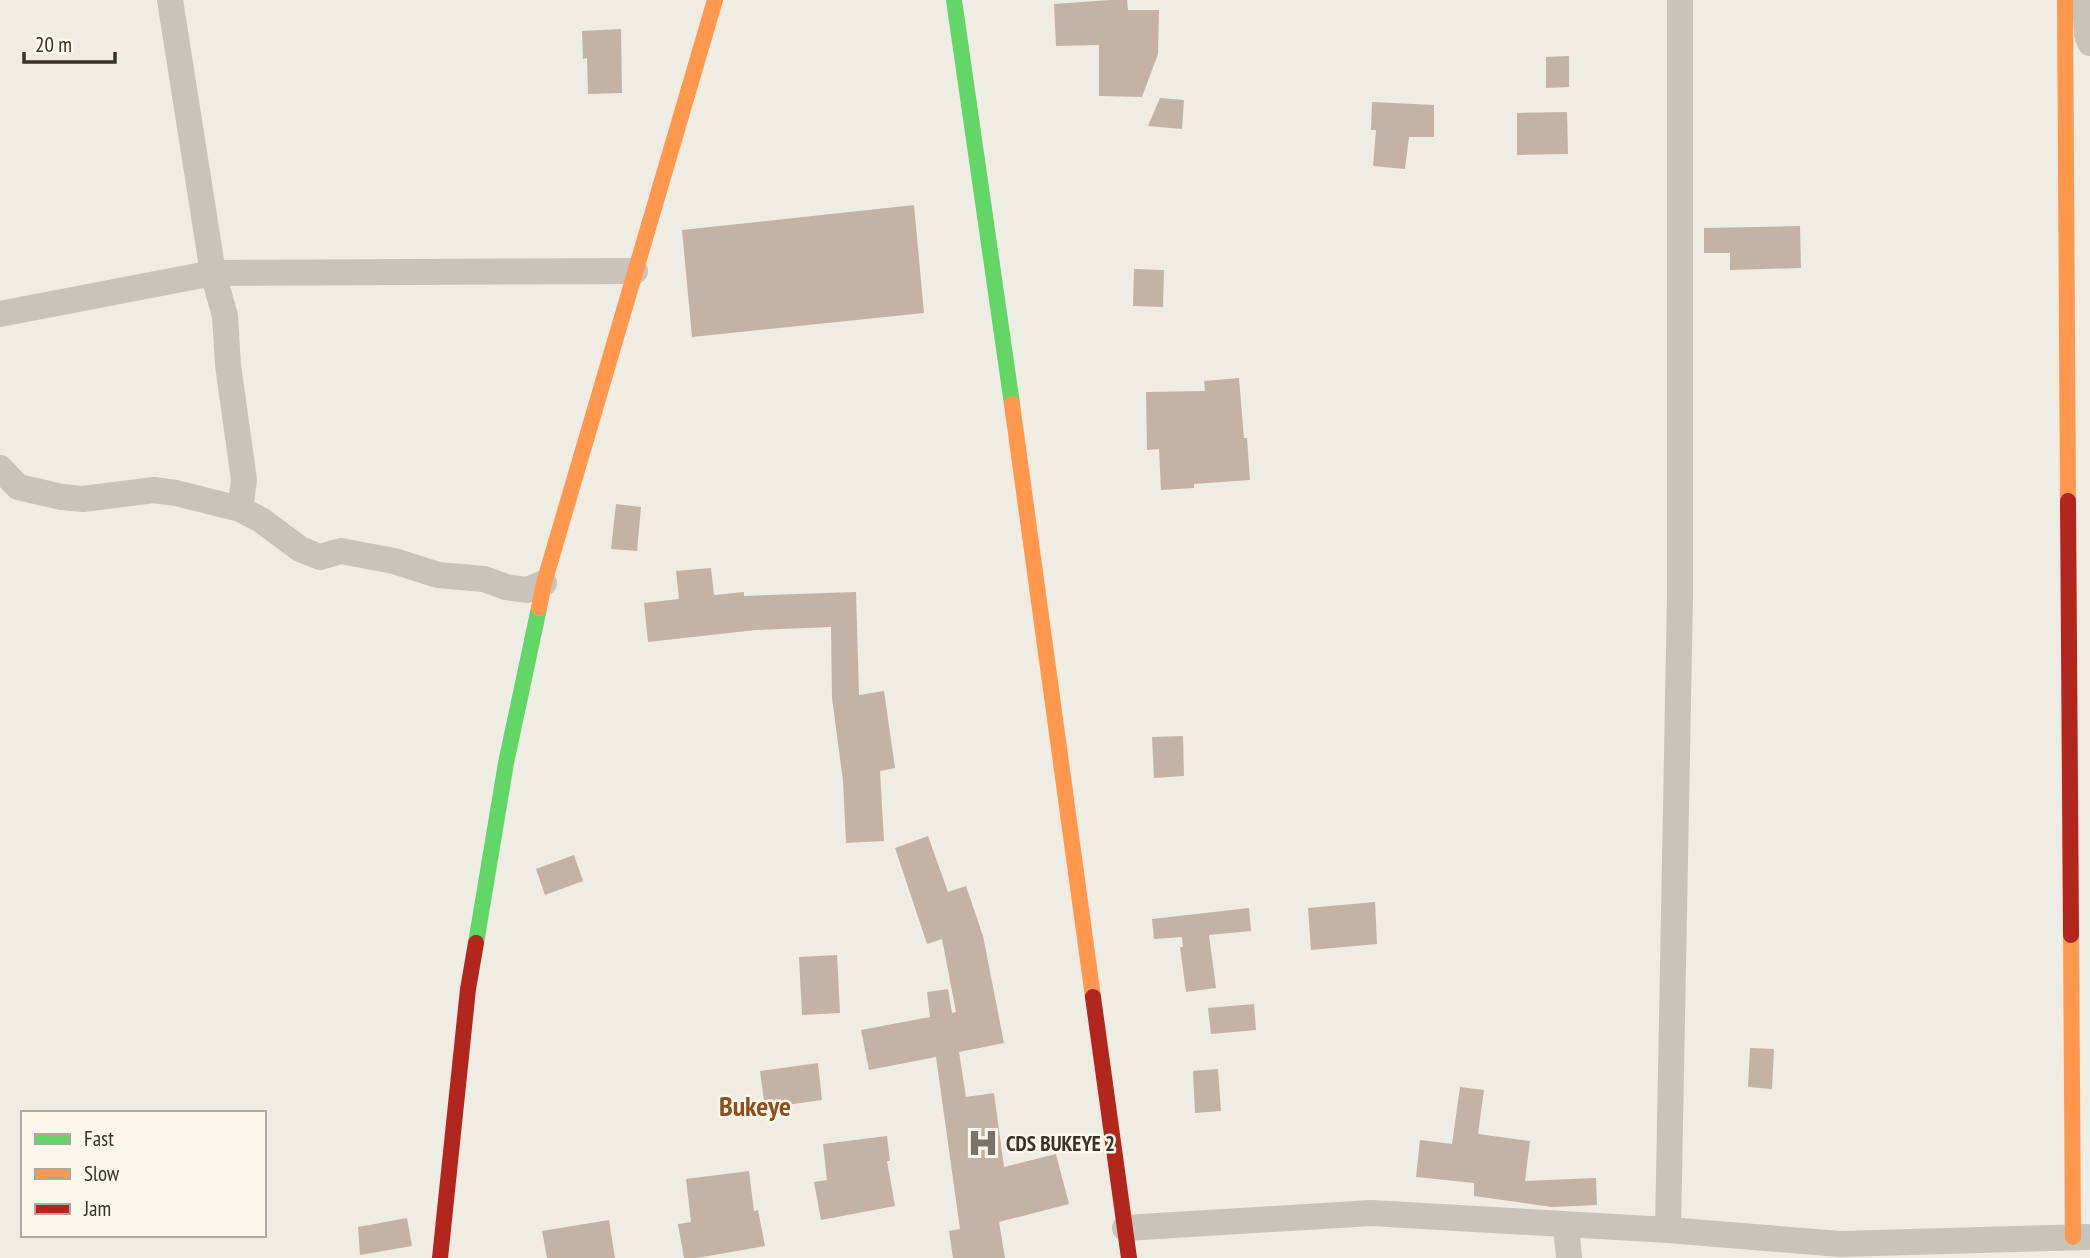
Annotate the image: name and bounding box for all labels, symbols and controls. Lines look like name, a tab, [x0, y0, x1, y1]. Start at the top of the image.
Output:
scale bar	[24, 21, 116, 65]
text: 20 m	[35, 31, 72, 58]
district label: Bukeye	[719, 1087, 791, 1124]
legend	[21, 1111, 266, 1237]
text: Fast	[84, 1125, 114, 1152]
hospital icon: CDS BUKEYE 2	[966, 1126, 1000, 1160]
place label: CDS BUKEYE 2	[1006, 1130, 1115, 1157]
text: Slow	[84, 1160, 120, 1187]
text: Jam	[83, 1195, 111, 1222]

